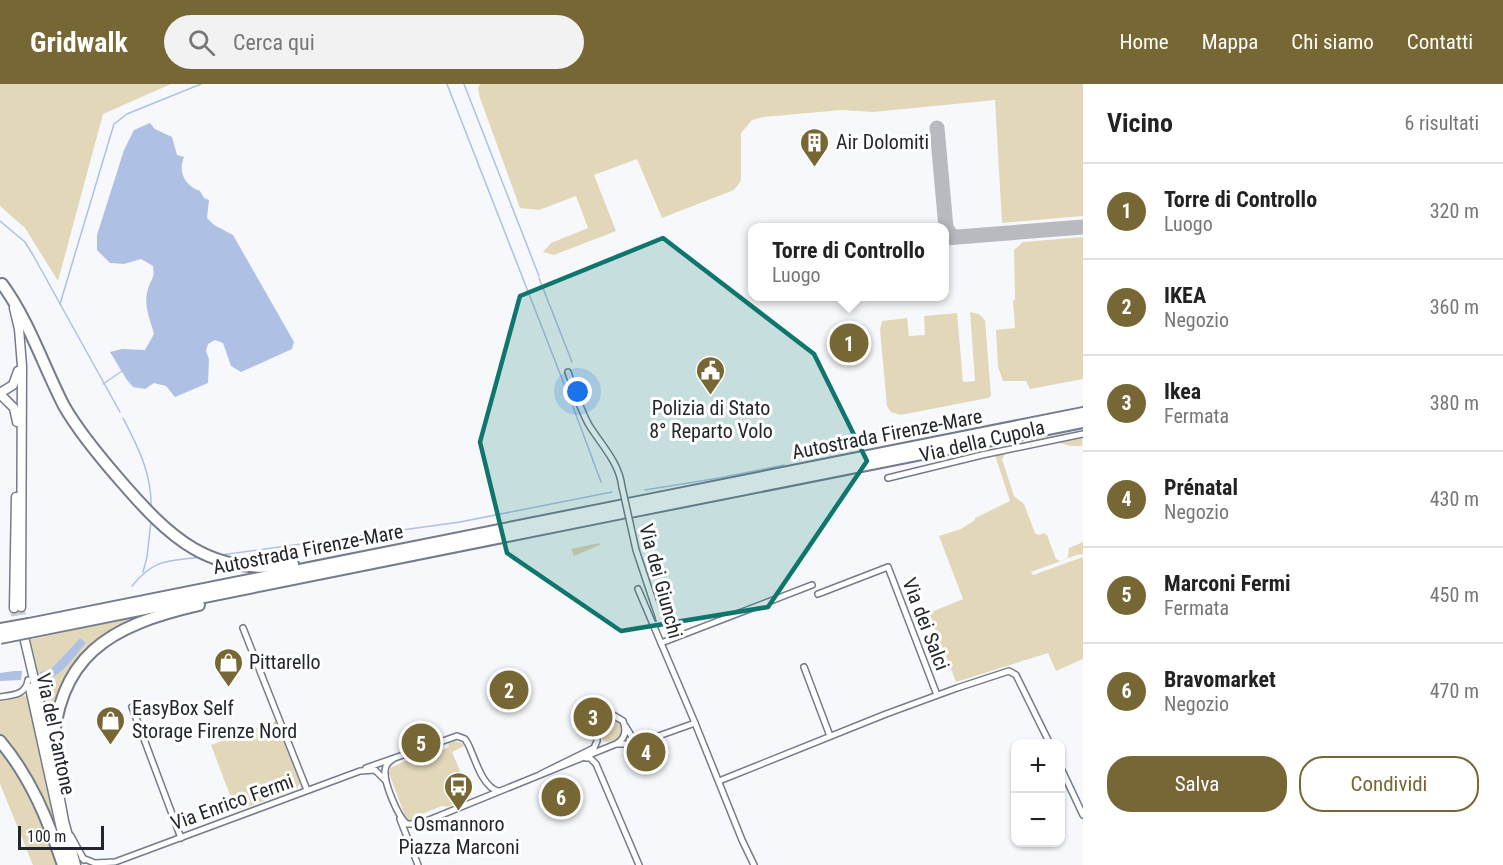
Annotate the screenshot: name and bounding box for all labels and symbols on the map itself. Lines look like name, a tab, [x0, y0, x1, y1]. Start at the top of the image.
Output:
building icon: Air Dolomiti	[799, 126, 831, 168]
place label: Air Dolomiti	[836, 130, 929, 154]
pin: 1	[830, 320, 868, 366]
public building icon: Polizia di Stato 8° Reparto Volo	[695, 354, 727, 396]
your location	[563, 377, 592, 406]
place label: Polizia di Stato 8° Reparto Volo	[649, 396, 773, 443]
street label: Autostrada Firenze-Mare	[790, 404, 984, 464]
street label: Via della Cupola	[917, 415, 1047, 467]
street label: Autostrada Firenze-Mare	[211, 519, 405, 579]
street label: Via dei Giunchi	[634, 521, 688, 641]
street label: Via dei Salci	[897, 575, 955, 673]
shop icon: Pittarello	[212, 646, 244, 688]
place label: Pittarello	[249, 650, 321, 674]
pin: 2	[490, 668, 528, 712]
street label: Via del Cantone	[31, 671, 81, 797]
pin: 3	[574, 694, 612, 740]
place label: EasyBox Self Storage Firenze Nord	[132, 696, 297, 743]
shop icon: EasyBox Self Storage Firenze Nord	[95, 704, 127, 746]
pin: 5	[402, 720, 440, 766]
pin: 4	[626, 730, 666, 774]
street label: Via Enrico Fermi	[167, 769, 297, 835]
bus stop icon: Osmannoro Piazza Marconi	[443, 770, 475, 812]
pin: 6	[542, 774, 580, 820]
place label: Osmannoro Piazza Marconi	[398, 812, 520, 859]
scale bar	[18, 823, 104, 850]

